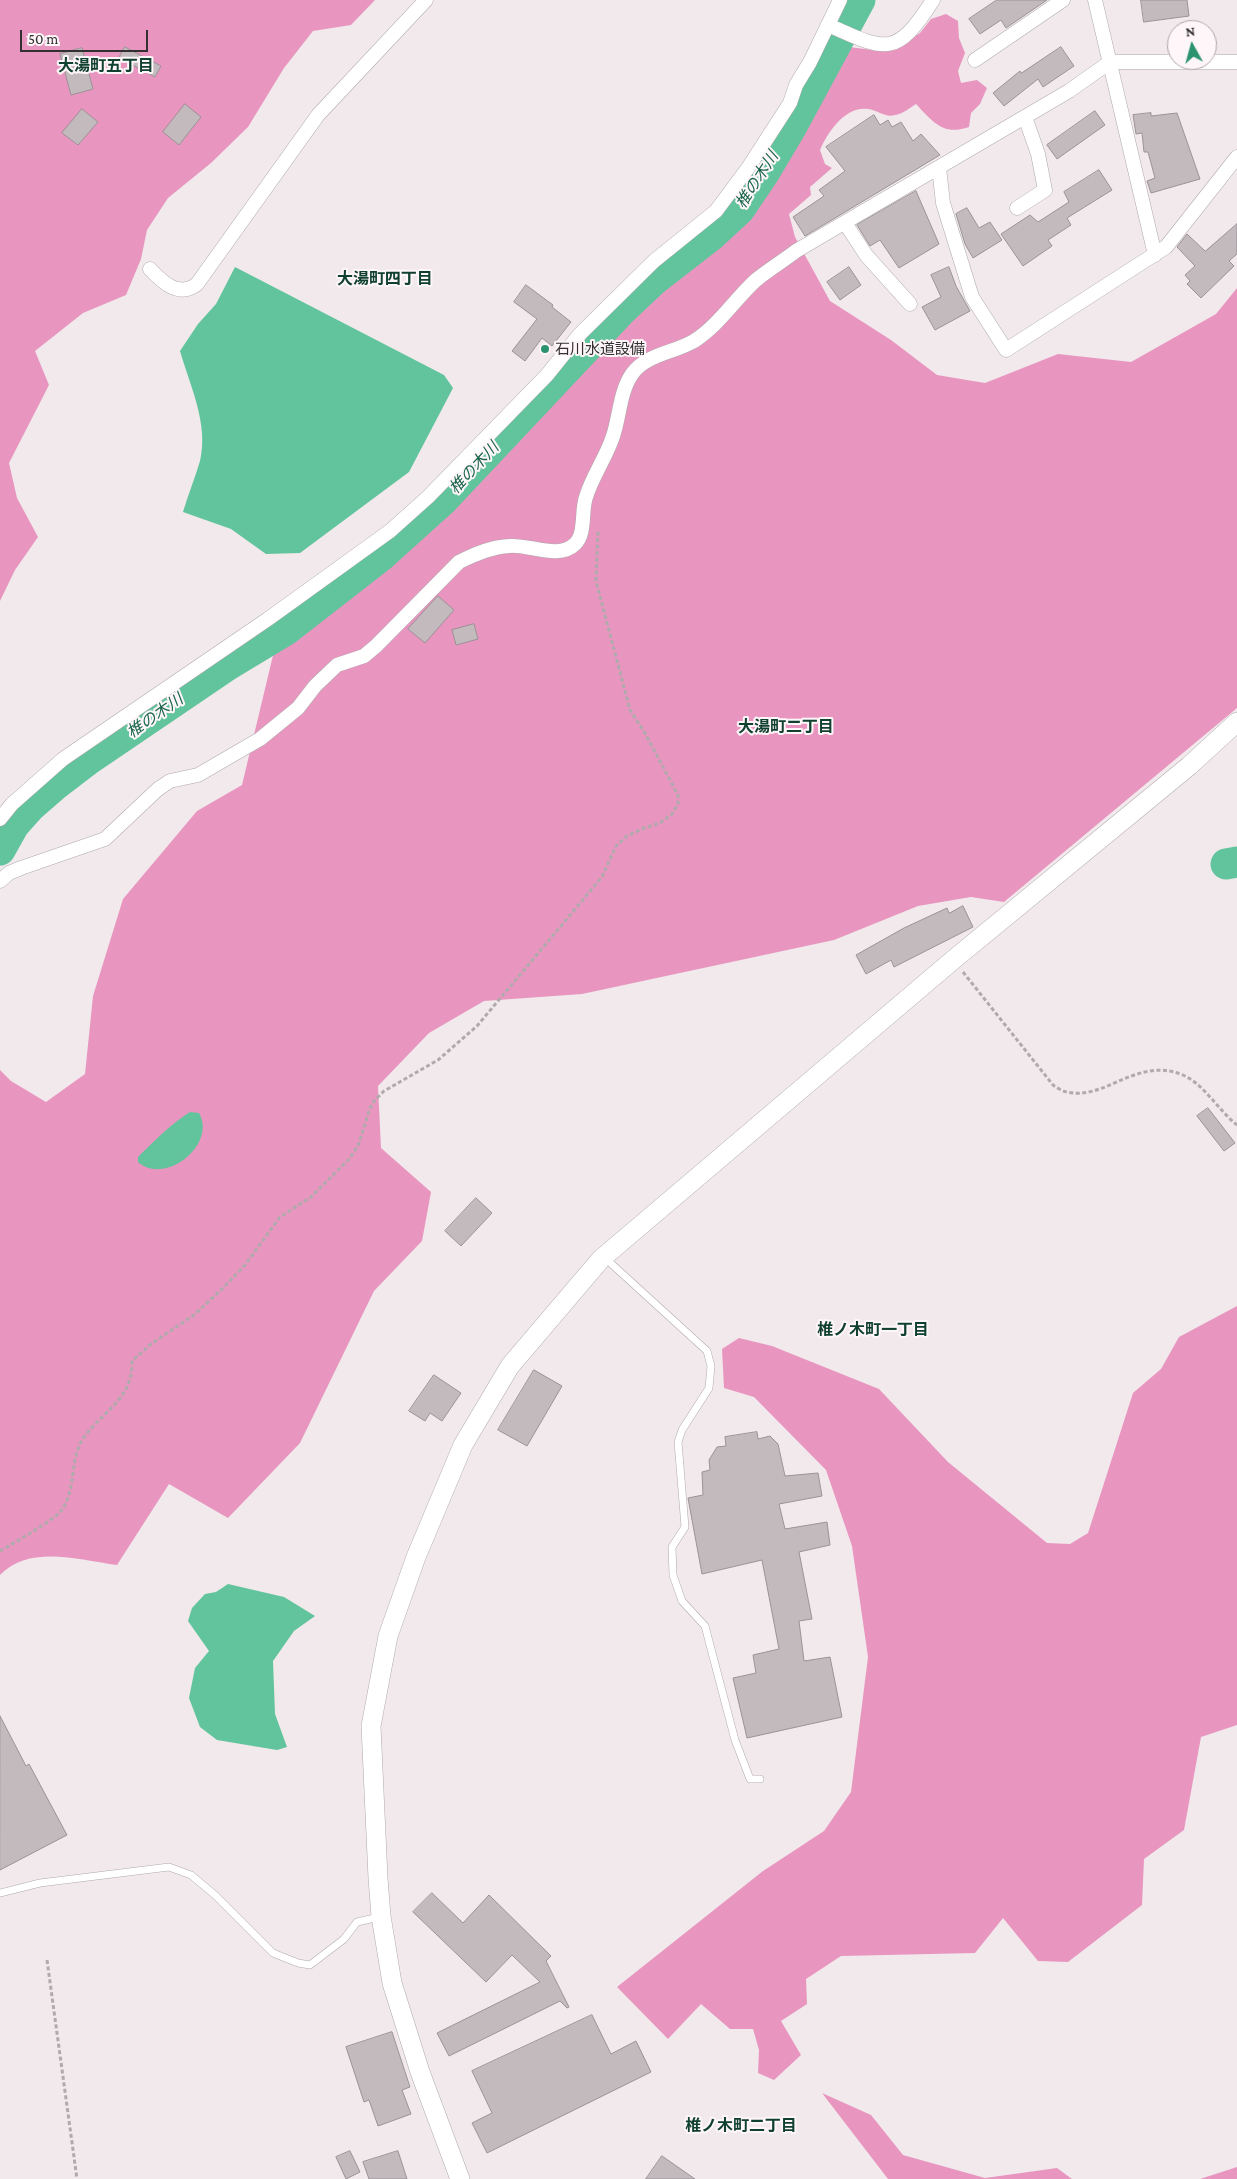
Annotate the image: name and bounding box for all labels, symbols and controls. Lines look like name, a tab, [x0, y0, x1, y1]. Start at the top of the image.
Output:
scale bar	[22, 20, 150, 52]
north arrow	[1167, 20, 1217, 70]
text: N	[1185, 23, 1196, 40]
text: 50 m	[28, 31, 58, 47]
district label: 大湯町五丁目	[58, 56, 154, 76]
water label: 椎の木川	[732, 148, 782, 212]
district label: 大湯町四丁目	[337, 269, 433, 289]
place label: 石川水道設備	[555, 340, 645, 358]
marker: 石川水道設備	[539, 343, 551, 355]
water label: 椎の木川	[445, 438, 503, 498]
water label: 椎の木川	[123, 690, 187, 742]
district label: 大湯町二丁目	[738, 717, 834, 737]
district label: 椎ノ木町一丁目	[817, 1320, 929, 1340]
district label: 椎ノ木町二丁目	[685, 2116, 797, 2136]

